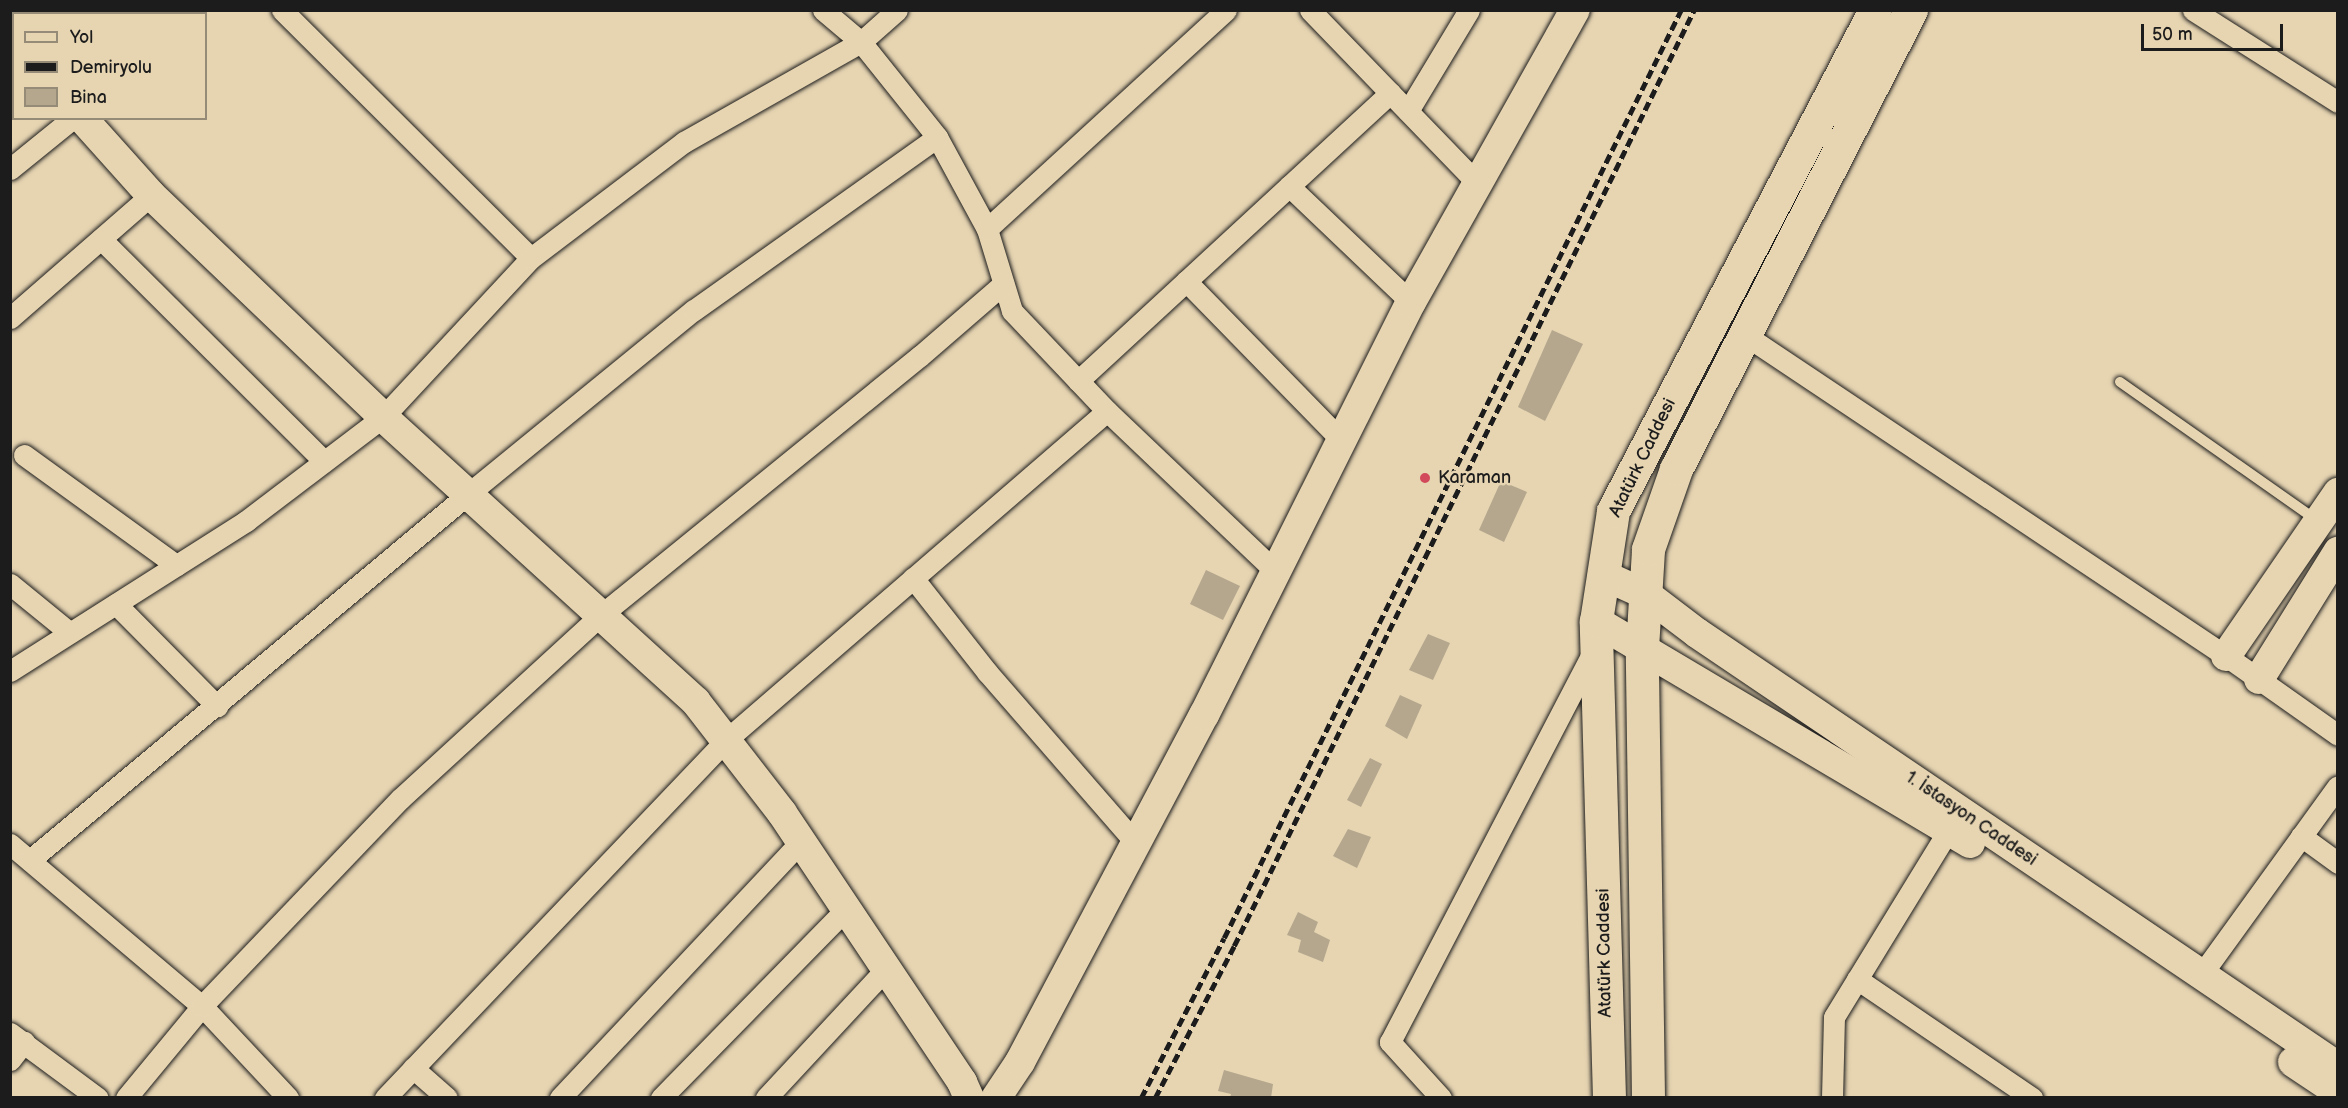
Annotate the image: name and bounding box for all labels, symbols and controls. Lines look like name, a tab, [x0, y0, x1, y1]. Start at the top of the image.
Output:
legend	[12, 12, 207, 120]
scale bar	[2144, 12, 2286, 50]
text: 50 m	[2152, 24, 2193, 45]
text: Yol	[70, 27, 93, 48]
text: Demiryolu	[70, 57, 152, 78]
text: Bina	[70, 87, 107, 108]
street label: Atatürk Caddesi	[1605, 395, 1681, 521]
place label: Karaman	[1438, 467, 1511, 489]
marker: Karaman	[1416, 469, 1434, 487]
street label: 1. İstasyon Caddesi	[1901, 767, 2041, 871]
street label: Atatürk Caddesi	[1593, 888, 1617, 1018]

